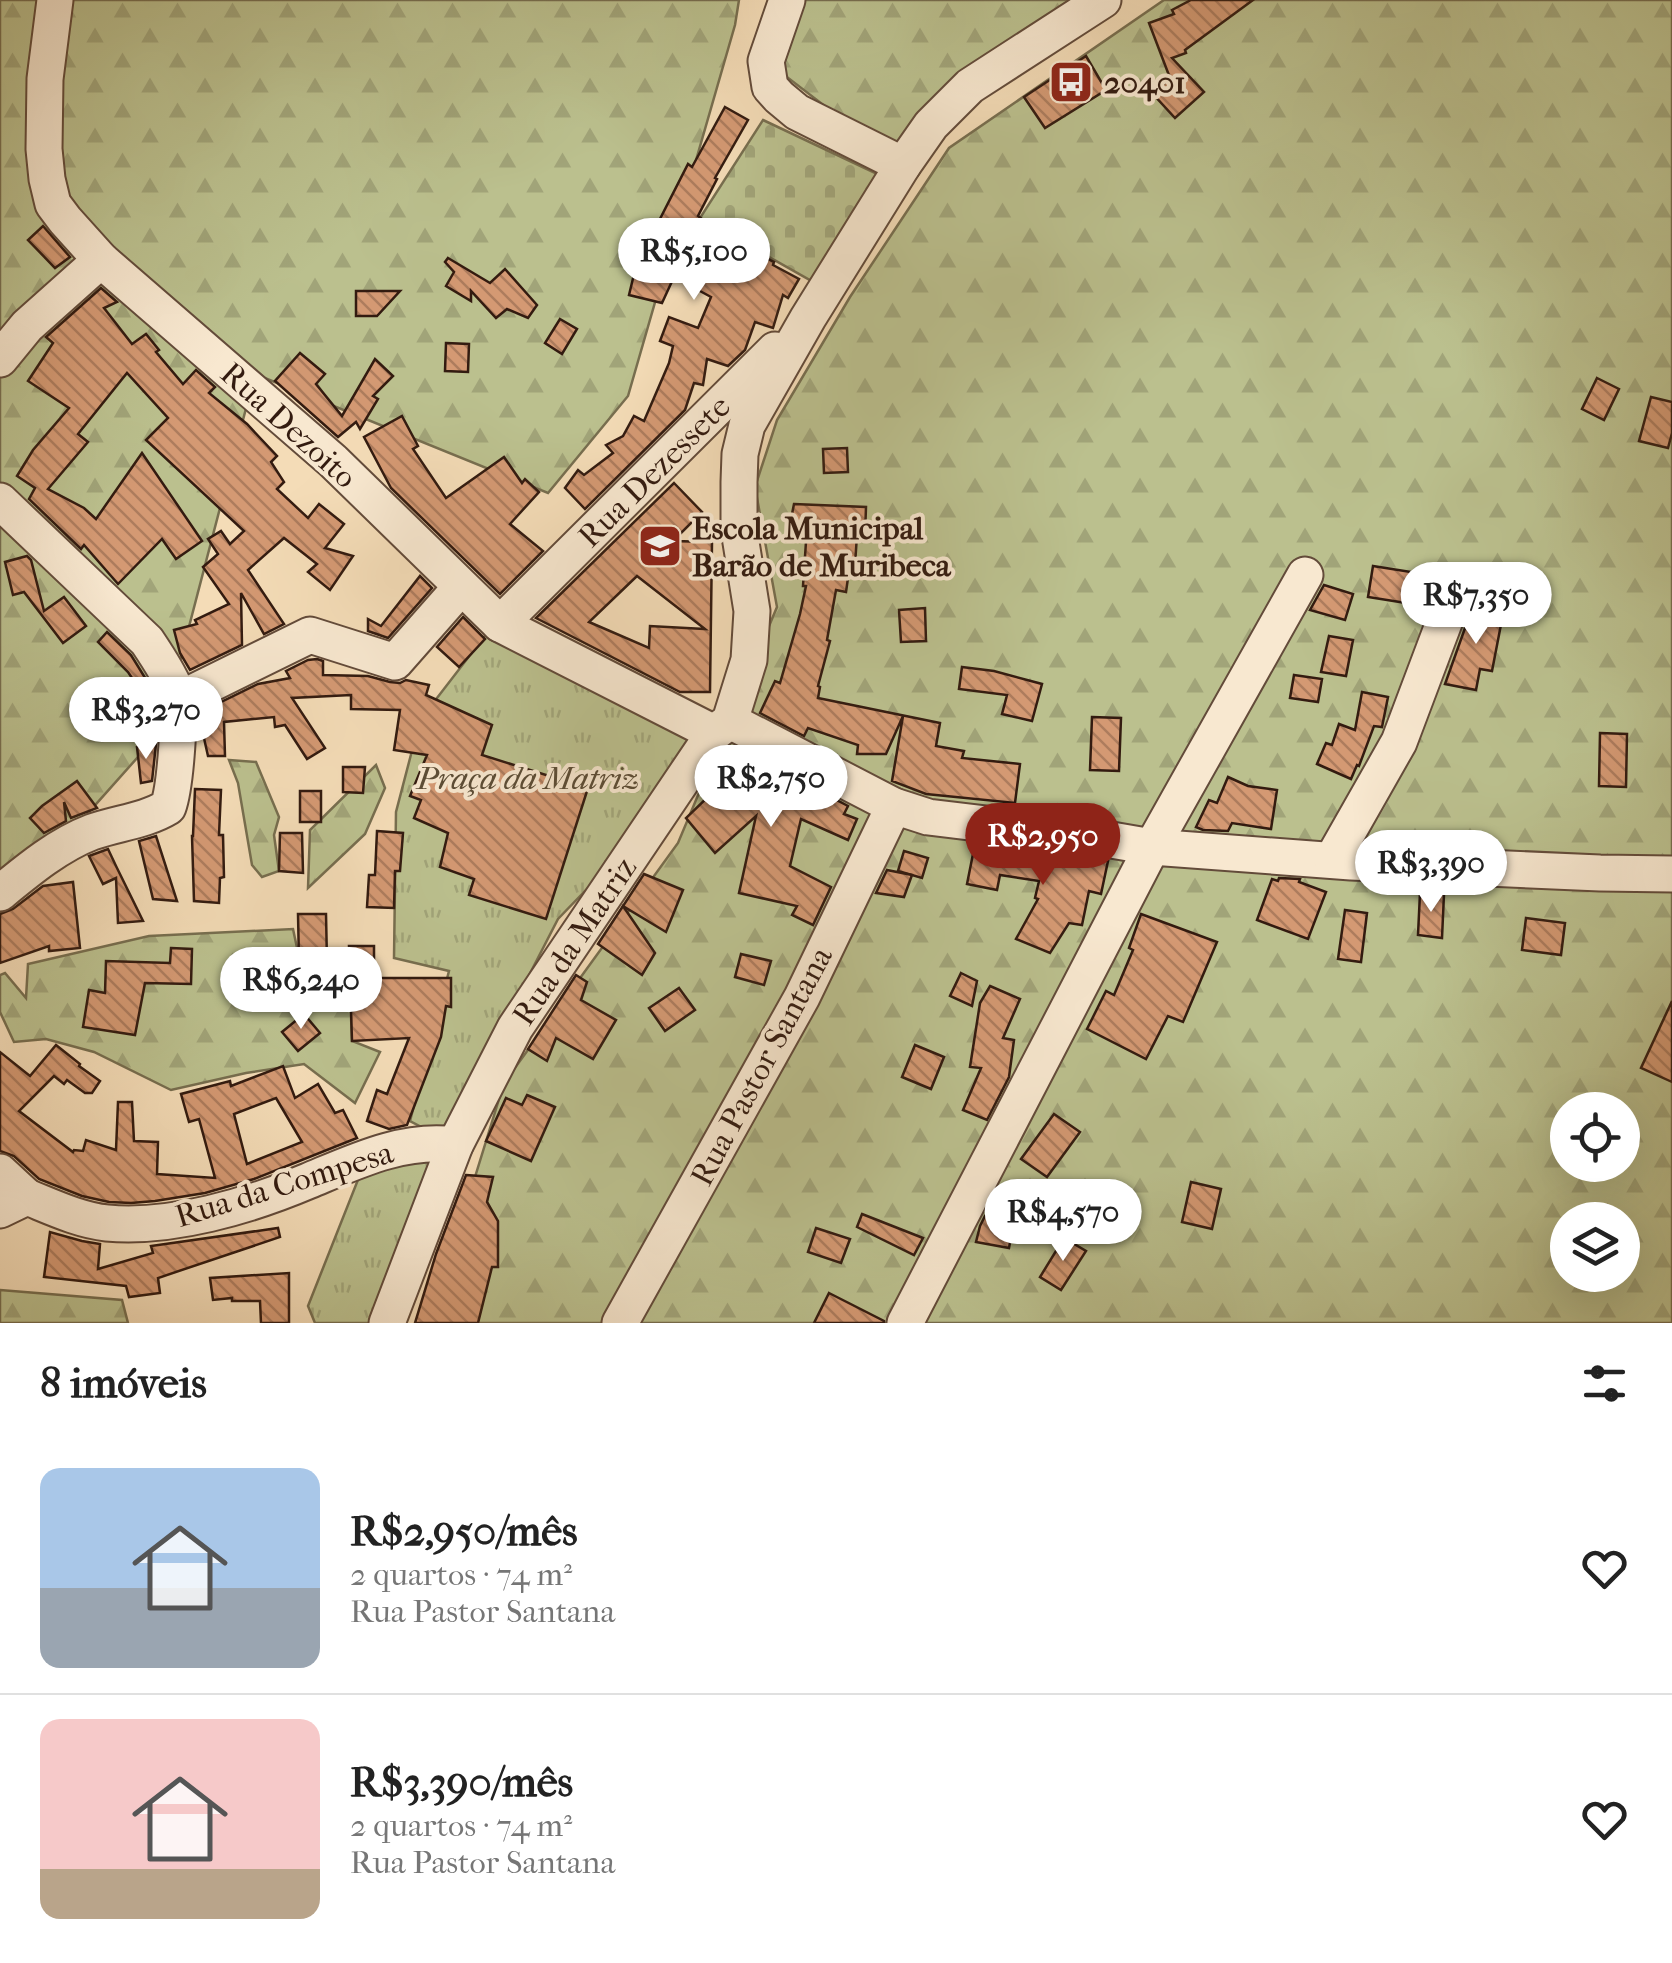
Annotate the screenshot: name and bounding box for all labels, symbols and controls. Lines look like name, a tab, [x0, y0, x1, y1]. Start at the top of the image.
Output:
bus stop icon: 20401	[1048, 59, 1094, 105]
place label: 20401	[1104, 64, 1186, 102]
pin: R$5,100	[602, 218, 786, 303]
text: R$5,100	[640, 232, 748, 269]
street label: Rua Dezoito	[213, 355, 364, 496]
street label: Rua Dezessete	[571, 388, 738, 555]
place label: Escola Municipal Barão de Muribeca	[692, 510, 952, 584]
school or university icon: Escola Municipal Barão de Muribeca	[637, 523, 683, 569]
pin: R$7,350	[1384, 562, 1568, 647]
text: R$7,350	[1423, 576, 1529, 613]
pin: R$3,270	[54, 677, 238, 762]
text: R$3,270	[91, 691, 201, 728]
pin: R$2,750	[679, 745, 863, 830]
text: R$2,750	[717, 759, 825, 796]
park label: Praça da Matriz	[415, 760, 639, 797]
pin: R$2,950	[951, 803, 1135, 888]
text: R$2,950	[987, 817, 1099, 854]
pin: R$3,390	[1339, 830, 1523, 915]
text: R$3,390	[1377, 844, 1485, 881]
street label: Rua da Matriz	[505, 850, 644, 1032]
street label: Rua Pastor Santana	[683, 939, 841, 1192]
pin: R$6,240	[209, 947, 393, 1032]
text: R$6,240	[242, 961, 360, 998]
map controls	[1550, 1092, 1640, 1292]
button: locate	[1550, 1092, 1640, 1182]
street label: Rua da Compesa	[171, 1133, 399, 1235]
pin: R$4,570	[971, 1179, 1155, 1264]
text: R$4,570	[1007, 1193, 1119, 1230]
button: layers	[1550, 1202, 1640, 1292]
icon: filters	[1577, 1356, 1632, 1411]
text: 8 imóveis	[40, 1359, 207, 1408]
text: R$2,950/mês	[350, 1507, 578, 1556]
icon: home	[120, 1508, 240, 1628]
icon: heart	[1577, 1541, 1632, 1596]
text: 2 quartos · 74 m²	[350, 1556, 572, 1593]
text: Rua Pastor Santana	[350, 1593, 615, 1630]
text: R$3,390/mês	[350, 1758, 573, 1807]
icon: home	[120, 1759, 240, 1879]
icon: heart	[1577, 1792, 1632, 1847]
text: 2 quartos · 74 m²	[350, 1807, 572, 1844]
text: Rua Pastor Santana	[350, 1844, 615, 1881]

